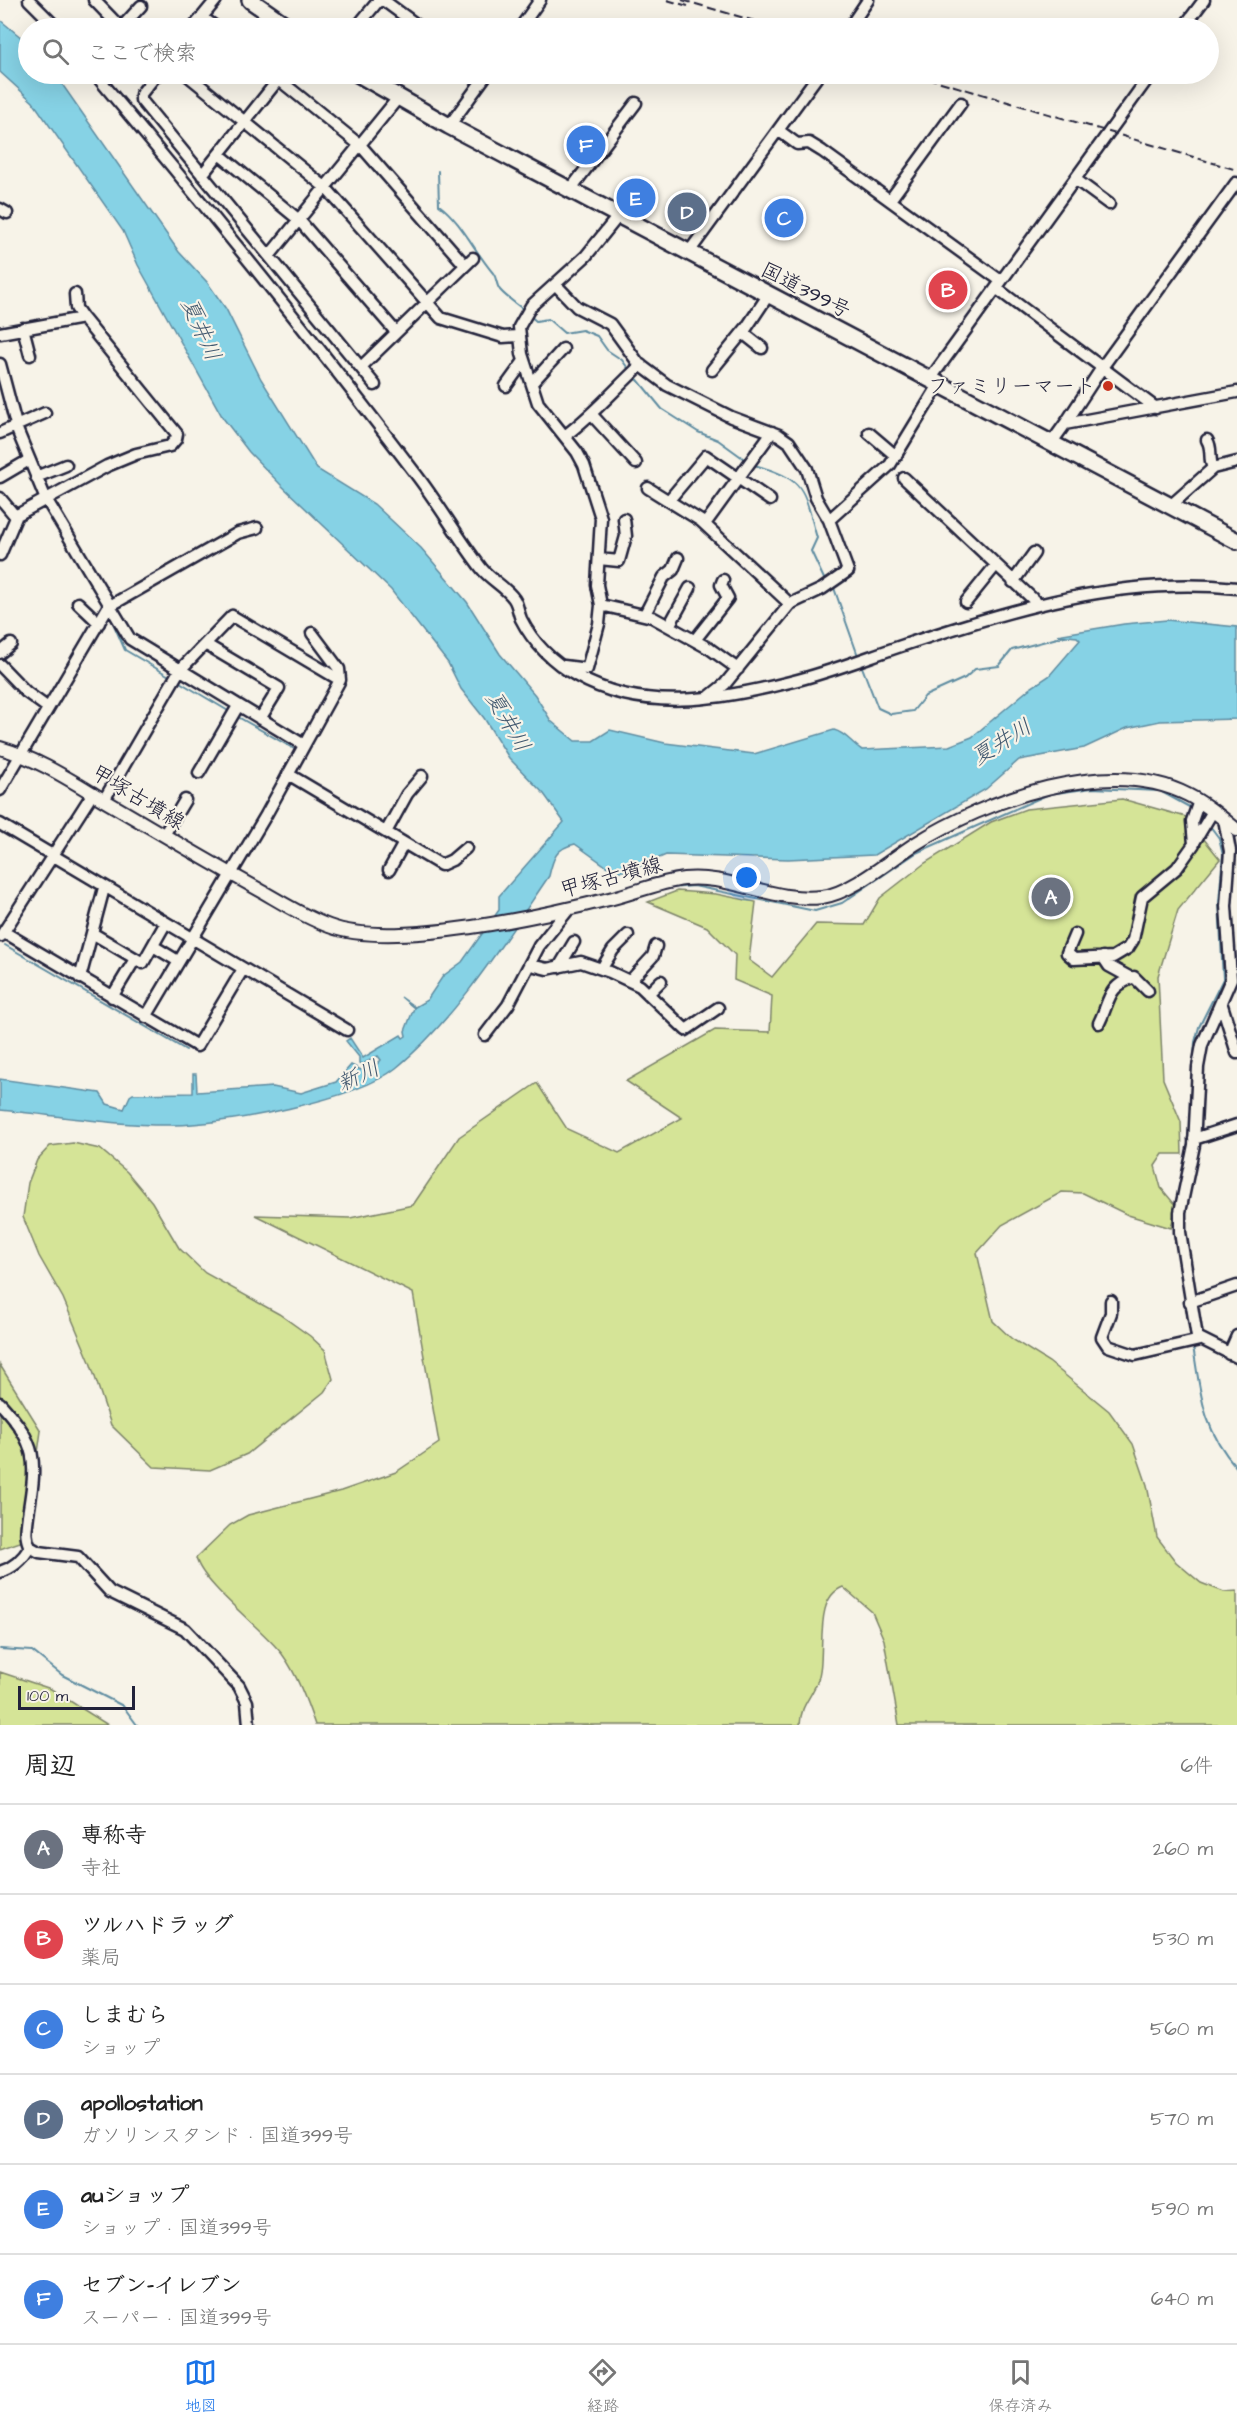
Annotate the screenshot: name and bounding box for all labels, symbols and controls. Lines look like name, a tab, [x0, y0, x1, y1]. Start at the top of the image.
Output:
search box	[18, 18, 1219, 84]
icon: search	[39, 35, 72, 68]
text: ここで検索	[87, 38, 197, 69]
pin: F	[566, 122, 606, 168]
pin: E	[616, 176, 656, 220]
pin: D	[668, 190, 706, 234]
pin: C	[764, 196, 804, 240]
street label: 国道399号	[756, 255, 856, 326]
pin: B	[928, 268, 968, 312]
water label: 夏井川	[173, 293, 228, 366]
place label: ファミリーマート	[928, 372, 1096, 401]
marker: ファミリーマート	[1101, 379, 1115, 393]
water label: 夏井川	[478, 685, 538, 758]
water label: 夏井川	[966, 712, 1038, 773]
street label: 甲塚古墳線	[85, 758, 190, 837]
street label: 甲塚古墳線	[557, 850, 666, 905]
your location	[732, 863, 761, 892]
pin: A	[1032, 874, 1070, 920]
water label: 新川	[332, 1053, 385, 1100]
scale bar	[18, 1683, 135, 1710]
text: 100 m	[27, 1685, 68, 1707]
text: 周辺	[24, 1748, 76, 1784]
text: 6件	[1180, 1752, 1213, 1780]
text: 専称寺	[81, 1820, 147, 1851]
text: A	[37, 1835, 50, 1863]
text: 260 m	[1153, 1835, 1213, 1863]
text: 寺社	[81, 1854, 121, 1882]
text: ツルハドラッグ	[81, 1910, 234, 1941]
text: B	[36, 1925, 51, 1953]
text: 530 m	[1152, 1925, 1213, 1953]
text: 薬局	[81, 1944, 121, 1972]
text: しまむら	[81, 2000, 169, 2031]
text: C	[36, 2015, 51, 2043]
text: 560 m	[1150, 2015, 1213, 2043]
text: ショップ	[81, 2034, 160, 2062]
text: apollostation	[81, 2088, 203, 2119]
text: D	[37, 2105, 50, 2133]
text: 570 m	[1150, 2105, 1213, 2133]
text: ガソリンスタンド · 国道399号	[81, 2122, 353, 2150]
text: auショップ	[81, 2180, 190, 2211]
text: E	[38, 2195, 49, 2223]
text: 590 m	[1151, 2195, 1213, 2223]
text: ショップ · 国道399号	[81, 2214, 272, 2242]
text: セブン-イレブン	[81, 2270, 242, 2301]
text: F	[37, 2285, 50, 2313]
text: 640 m	[1151, 2285, 1213, 2313]
text: スーパー · 国道399号	[81, 2304, 272, 2332]
tab: 地図	[184, 2356, 217, 2417]
tab: 経路	[586, 2356, 619, 2417]
tab: 保存済み	[988, 2356, 1052, 2417]

